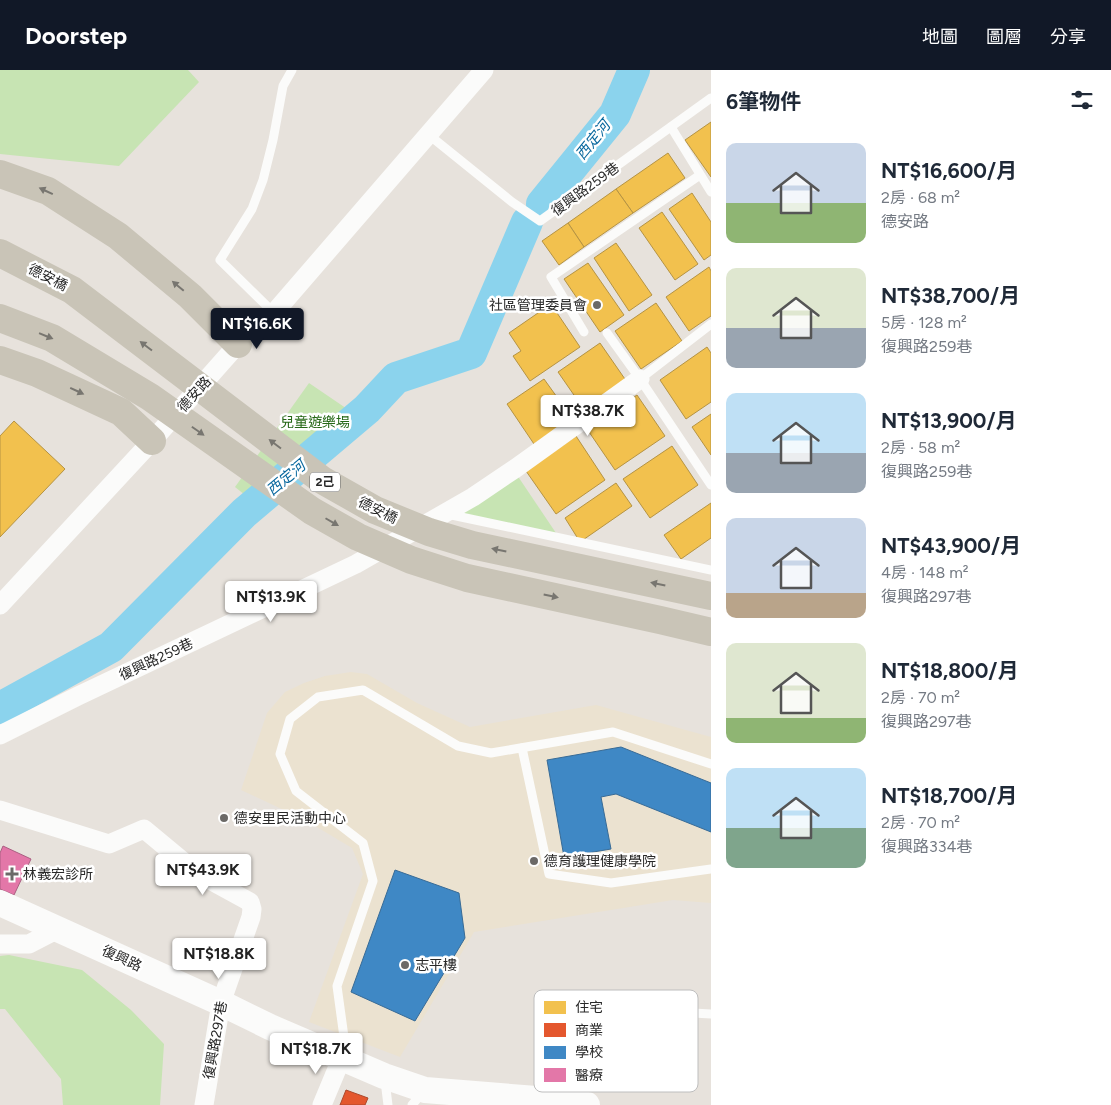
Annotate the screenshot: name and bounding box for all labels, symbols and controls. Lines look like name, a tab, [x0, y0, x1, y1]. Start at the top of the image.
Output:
text: Doorstep	[25, 21, 127, 50]
text: 地圖	[922, 26, 958, 48]
text: 圖層	[986, 26, 1022, 48]
text: 分享	[1050, 26, 1086, 48]
icon: filters	[1068, 86, 1096, 114]
text: 6筆物件	[726, 89, 801, 114]
water label: 西定河	[572, 115, 616, 163]
text: NT$16,600/月	[881, 158, 1017, 183]
street label: 復興路259巷	[548, 159, 623, 220]
icon: home	[766, 163, 826, 223]
one-way arrow	[39, 187, 54, 196]
text: 2房 · 68 m²	[881, 188, 960, 207]
text: 德安路	[881, 212, 929, 231]
street label: 德安橋	[25, 260, 70, 295]
one-way arrow	[172, 281, 185, 292]
text: NT$38,700/月	[881, 283, 1020, 308]
icon: home	[766, 288, 826, 348]
place label: 社區管理委員會	[489, 297, 587, 314]
marker: 社區管理委員會	[591, 299, 603, 311]
pin: NT$16.6K	[205, 308, 309, 350]
text: 5房 · 128 m²	[881, 313, 967, 332]
text: NT$16.6K	[222, 314, 292, 333]
one-way arrow	[38, 333, 53, 340]
text: 復興路259巷	[881, 337, 972, 356]
one-way arrow	[139, 341, 153, 351]
street label: 德安路	[174, 373, 215, 416]
one-way arrow	[70, 388, 84, 396]
pin: NT$38.7K	[536, 394, 640, 437]
text: NT$38.7K	[552, 401, 624, 420]
text: NT$13,900/月	[881, 408, 1017, 433]
icon: home	[766, 413, 826, 473]
park label: 兒童遊樂場	[280, 414, 350, 431]
one-way arrow	[191, 426, 205, 436]
text: 2房 · 58 m²	[881, 438, 960, 457]
one-way arrow	[269, 439, 282, 450]
water label: 西定河	[263, 455, 311, 499]
text: 復興路259巷	[881, 462, 972, 481]
road number: 2己	[310, 472, 340, 492]
street label: 德安橋	[355, 494, 400, 527]
one-way arrow	[326, 518, 339, 527]
text: NT$43,900/月	[881, 533, 1021, 558]
icon: home	[766, 538, 826, 598]
one-way arrow	[491, 546, 506, 554]
text: 4房 · 148 m²	[881, 563, 969, 582]
pin: NT$13.9K	[219, 580, 323, 623]
one-way arrow	[650, 580, 665, 588]
text: NT$13.9K	[236, 587, 306, 606]
text: 復興路297巷	[881, 587, 972, 606]
one-way arrow	[544, 592, 559, 600]
street label: 復興路259巷	[116, 635, 196, 684]
text: NT$18,800/月	[881, 658, 1018, 683]
icon: home	[766, 663, 826, 723]
text: 2房 · 70 m²	[881, 688, 960, 707]
text: 復興路297巷	[881, 712, 972, 731]
text: NT$18,700/月	[881, 783, 1017, 808]
icon: home	[766, 788, 826, 848]
place label: 德安里民活動中心	[234, 810, 346, 827]
marker: 德安里民活動中心	[218, 812, 230, 824]
text: 2房 · 70 m²	[881, 813, 960, 832]
text: 復興路334巷	[881, 837, 972, 856]
place label: 德育護理健康學院	[544, 853, 656, 870]
pin: NT$43.9K	[151, 854, 255, 896]
marker: 德育護理健康學院	[528, 855, 540, 867]
text: NT$43.9K	[166, 860, 240, 879]
place label: 林義宏診所	[23, 866, 93, 883]
marker: 林義宏診所	[5, 867, 19, 881]
pin: NT$18.8K	[167, 938, 271, 980]
street label: 復興路	[99, 942, 144, 975]
text: NT$18.8K	[183, 944, 255, 963]
place label: 志平樓	[415, 957, 457, 974]
marker: 志平樓	[399, 959, 411, 971]
legend	[534, 990, 698, 1092]
text: 住宅	[575, 999, 603, 1016]
street label: 復興路297巷	[200, 1000, 231, 1081]
text: 商業	[575, 1022, 603, 1039]
pin: NT$18.7K	[264, 1032, 368, 1075]
text: NT$18.7K	[281, 1039, 351, 1058]
text: 學校	[575, 1044, 603, 1061]
text: 醫療	[575, 1067, 603, 1084]

